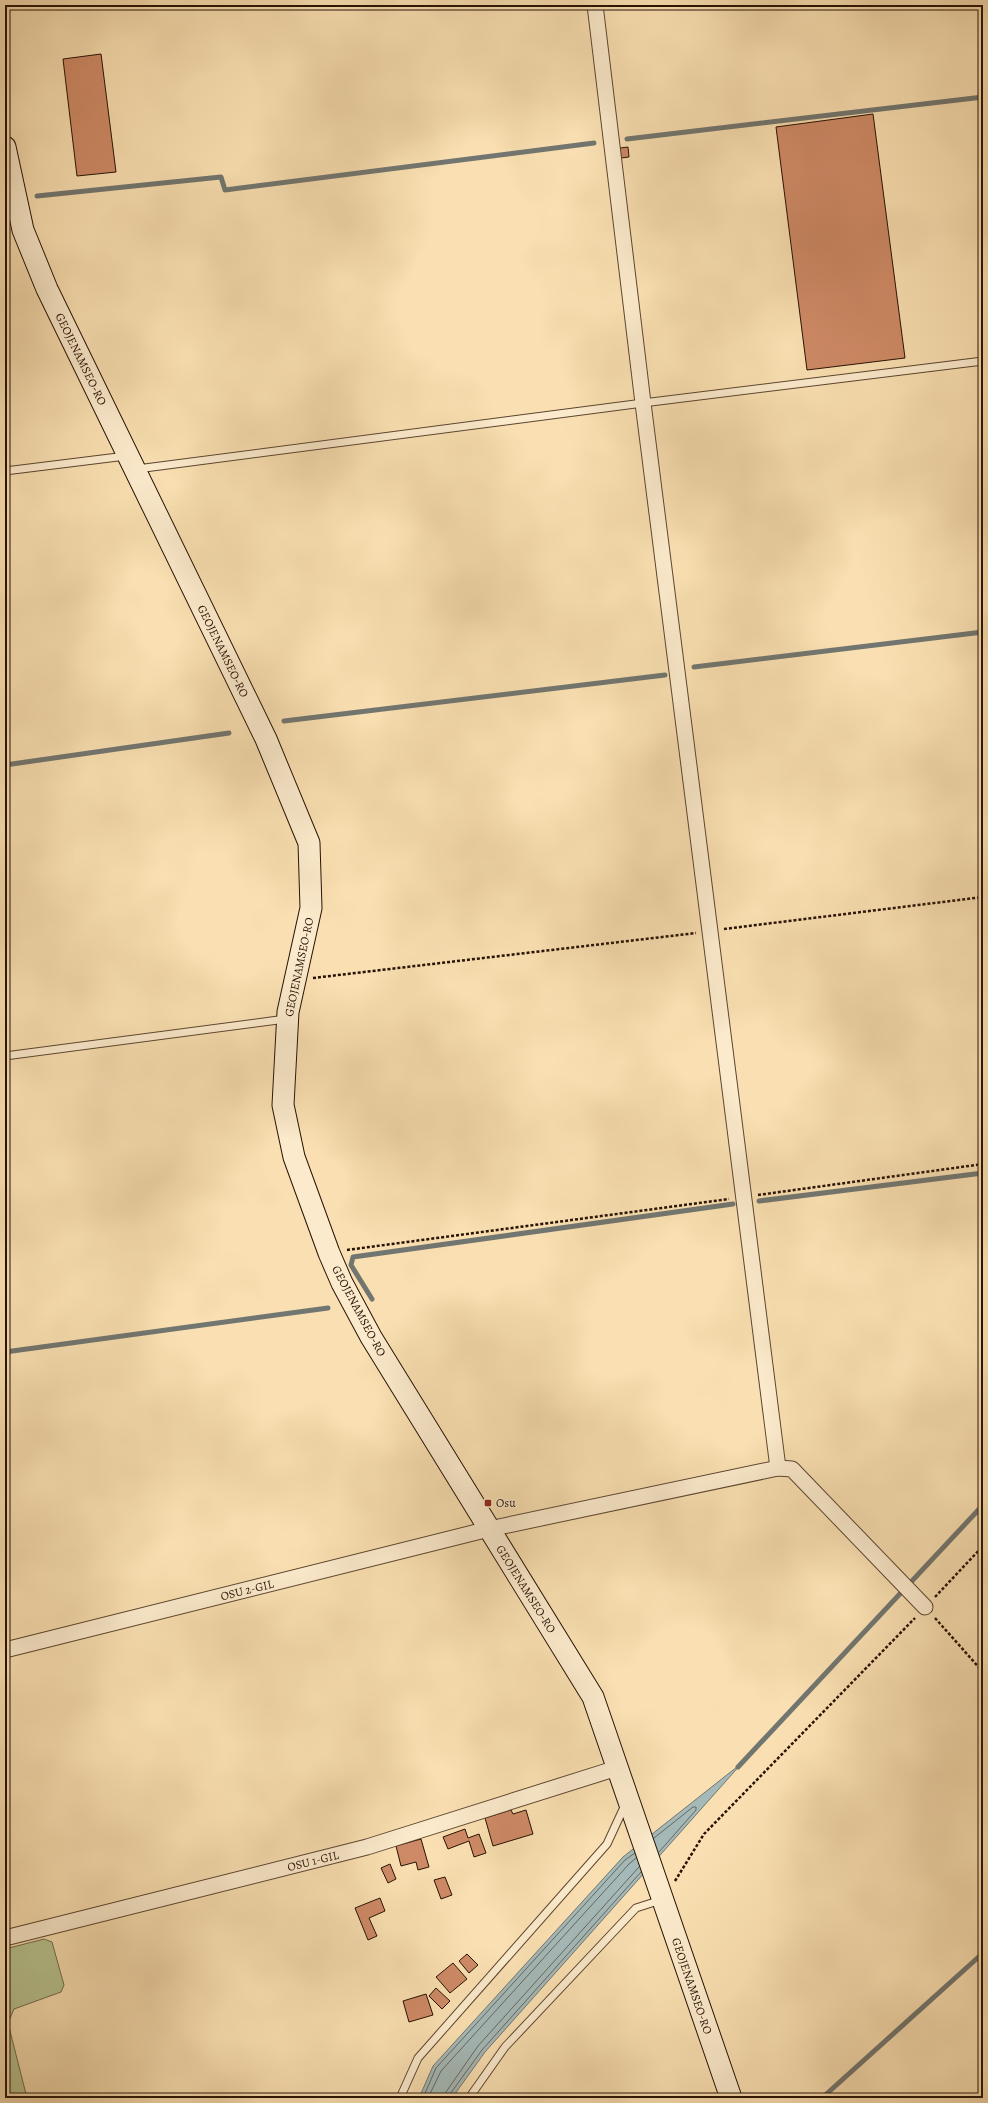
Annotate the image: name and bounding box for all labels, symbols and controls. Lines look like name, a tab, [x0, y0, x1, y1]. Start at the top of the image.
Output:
street label: GEOJENAMSEO-RO	[52, 310, 110, 408]
street label: GEOJENAMSEO-RO	[194, 602, 252, 700]
street label: GEOJENAMSEO-RO	[281, 916, 317, 1018]
street label: GEOJENAMSEO-RO	[328, 1263, 390, 1359]
place label: Osu	[496, 1495, 516, 1511]
marker: Osu	[483, 1498, 493, 1508]
street label: GEOJENAMSEO-RO	[492, 1542, 560, 1636]
street label: OSU 2-GIL	[219, 1575, 276, 1604]
street label: OSU 1-GIL	[286, 1847, 341, 1875]
street label: GEOJENAMSEO-RO	[668, 1936, 716, 2036]

